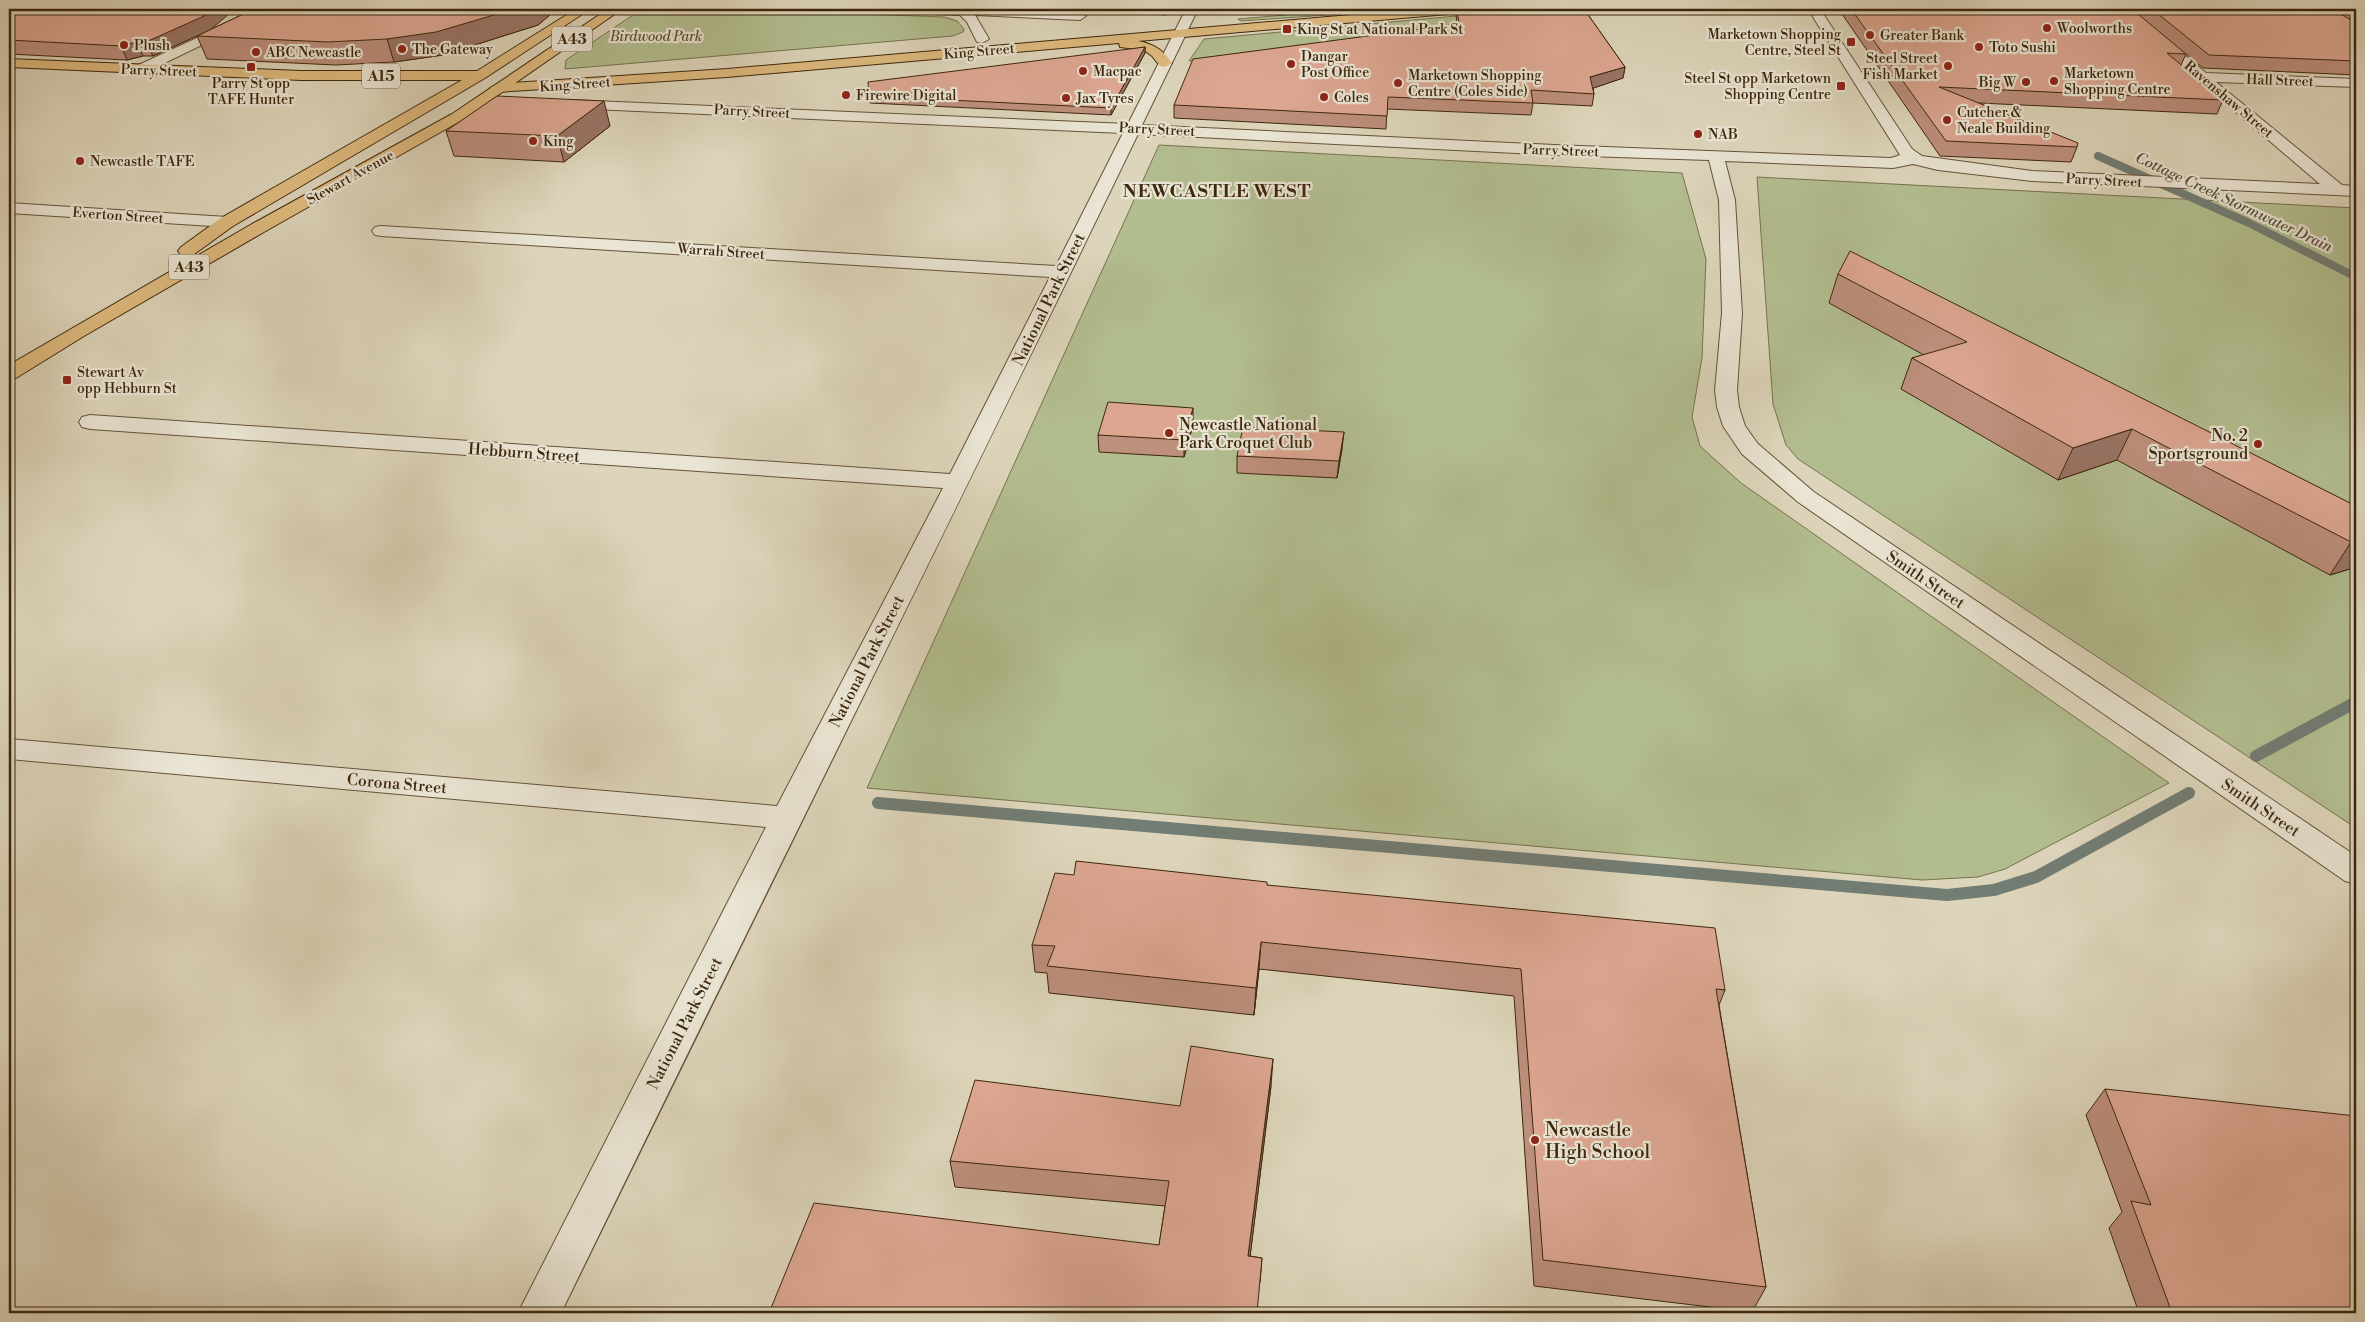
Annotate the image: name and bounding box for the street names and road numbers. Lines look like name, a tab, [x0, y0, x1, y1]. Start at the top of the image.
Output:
road number: A43	[552, 26, 592, 52]
street label: King Street	[943, 40, 1015, 64]
street label: Ravenshaw Street	[2180, 57, 2277, 142]
street label: Parry Street	[120, 61, 198, 81]
road number: A15	[362, 64, 400, 88]
street label: Hall Street	[2246, 71, 2314, 91]
street label: King Street	[539, 74, 611, 96]
street label: Parry Street	[713, 101, 791, 123]
street label: Parry Street	[1118, 119, 1196, 141]
street label: Parry Street	[1522, 141, 1600, 161]
street label: Stewart Avenue	[304, 146, 397, 209]
street label: Parry Street	[2065, 170, 2143, 192]
street label: Everton Street	[72, 204, 164, 228]
street label: National Park Street	[1008, 229, 1090, 369]
street label: Warrah Street	[676, 240, 765, 264]
road number: A43	[169, 254, 209, 280]
street label: Hebburn Street	[468, 439, 581, 467]
street label: Smith Street	[1882, 546, 1969, 614]
street label: National Park Street	[825, 592, 909, 731]
street label: Corona Street	[346, 770, 448, 798]
street label: Smith Street	[2217, 774, 2304, 842]
street label: National Park Street	[643, 954, 727, 1093]

